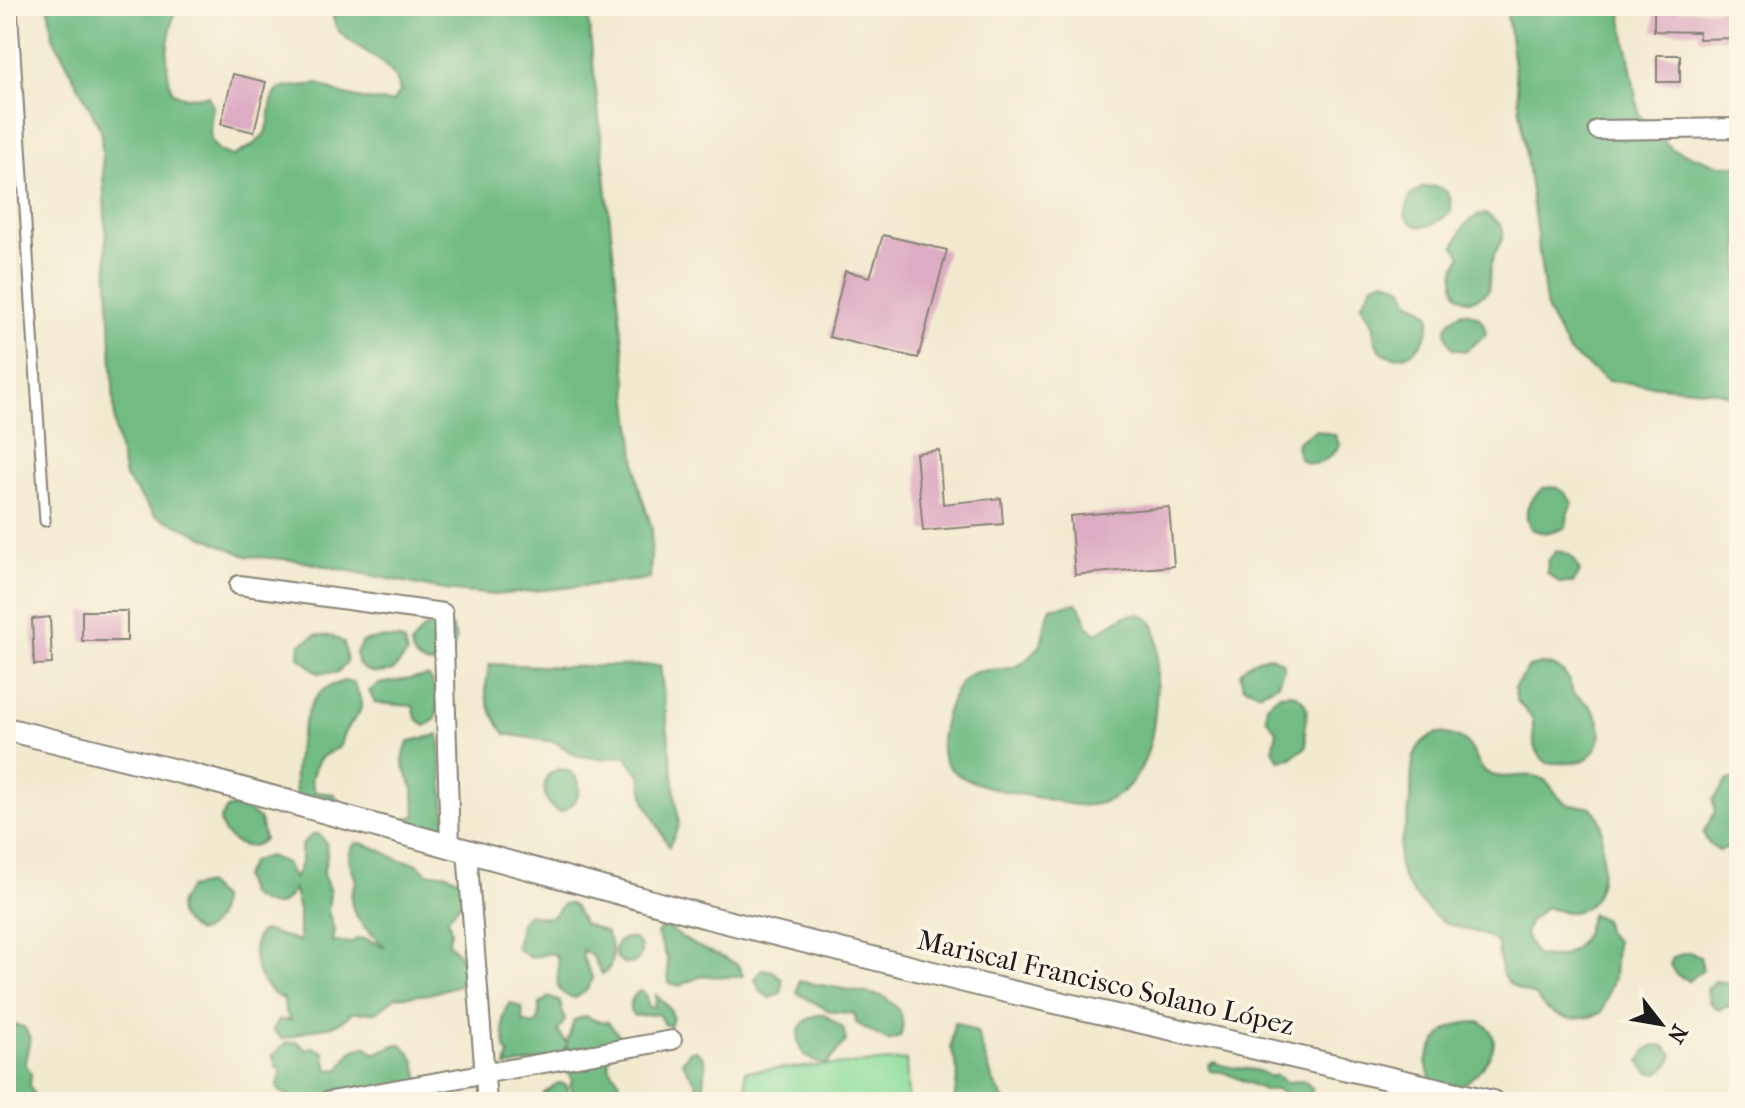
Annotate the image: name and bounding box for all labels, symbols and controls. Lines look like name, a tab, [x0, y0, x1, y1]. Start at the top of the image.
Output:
street label: Mariscal Francisco Solano López	[914, 923, 1298, 1042]
north arrow	[1621, 984, 1701, 1064]
text: N	[1662, 1020, 1693, 1048]

